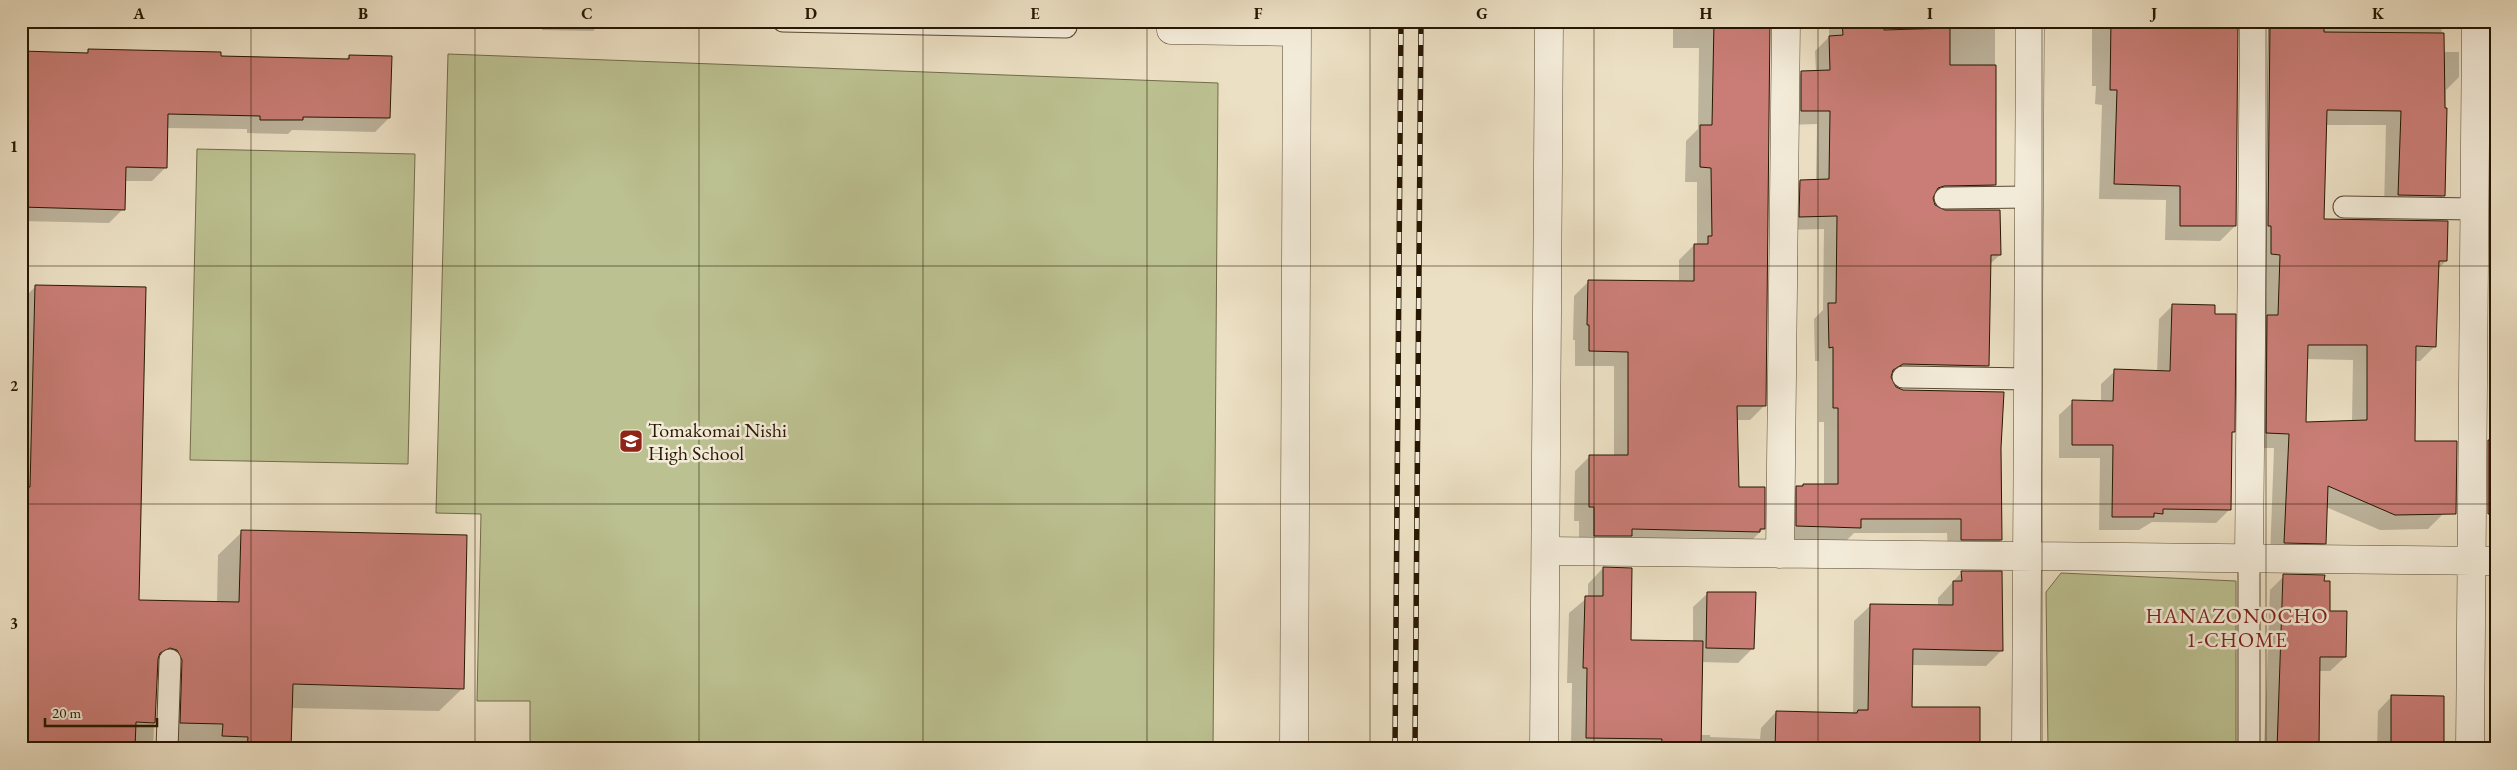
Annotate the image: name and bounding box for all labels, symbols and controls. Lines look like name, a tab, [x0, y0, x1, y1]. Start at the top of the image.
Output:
text: A	[132, 3, 145, 24]
text: B	[358, 3, 368, 24]
text: C	[581, 3, 593, 24]
text: D	[805, 3, 817, 24]
text: E	[1030, 3, 1040, 24]
text: F	[1254, 3, 1263, 24]
text: G	[1476, 3, 1488, 24]
text: H	[1700, 3, 1713, 24]
text: I	[1927, 3, 1933, 24]
text: J	[2149, 3, 2157, 24]
text: K	[2372, 3, 2385, 24]
text: 1	[10, 136, 18, 157]
text: 2	[10, 375, 19, 396]
place label: Tomakomai Nishi High School	[648, 417, 787, 466]
school or university icon: Tomakomai Nishi High School	[618, 428, 644, 454]
district label: HANAZONOCHO 1-CHOME	[2146, 602, 2329, 653]
text: 3	[10, 613, 18, 634]
scale bar	[45, 695, 158, 727]
text: 20 m	[52, 703, 81, 722]

